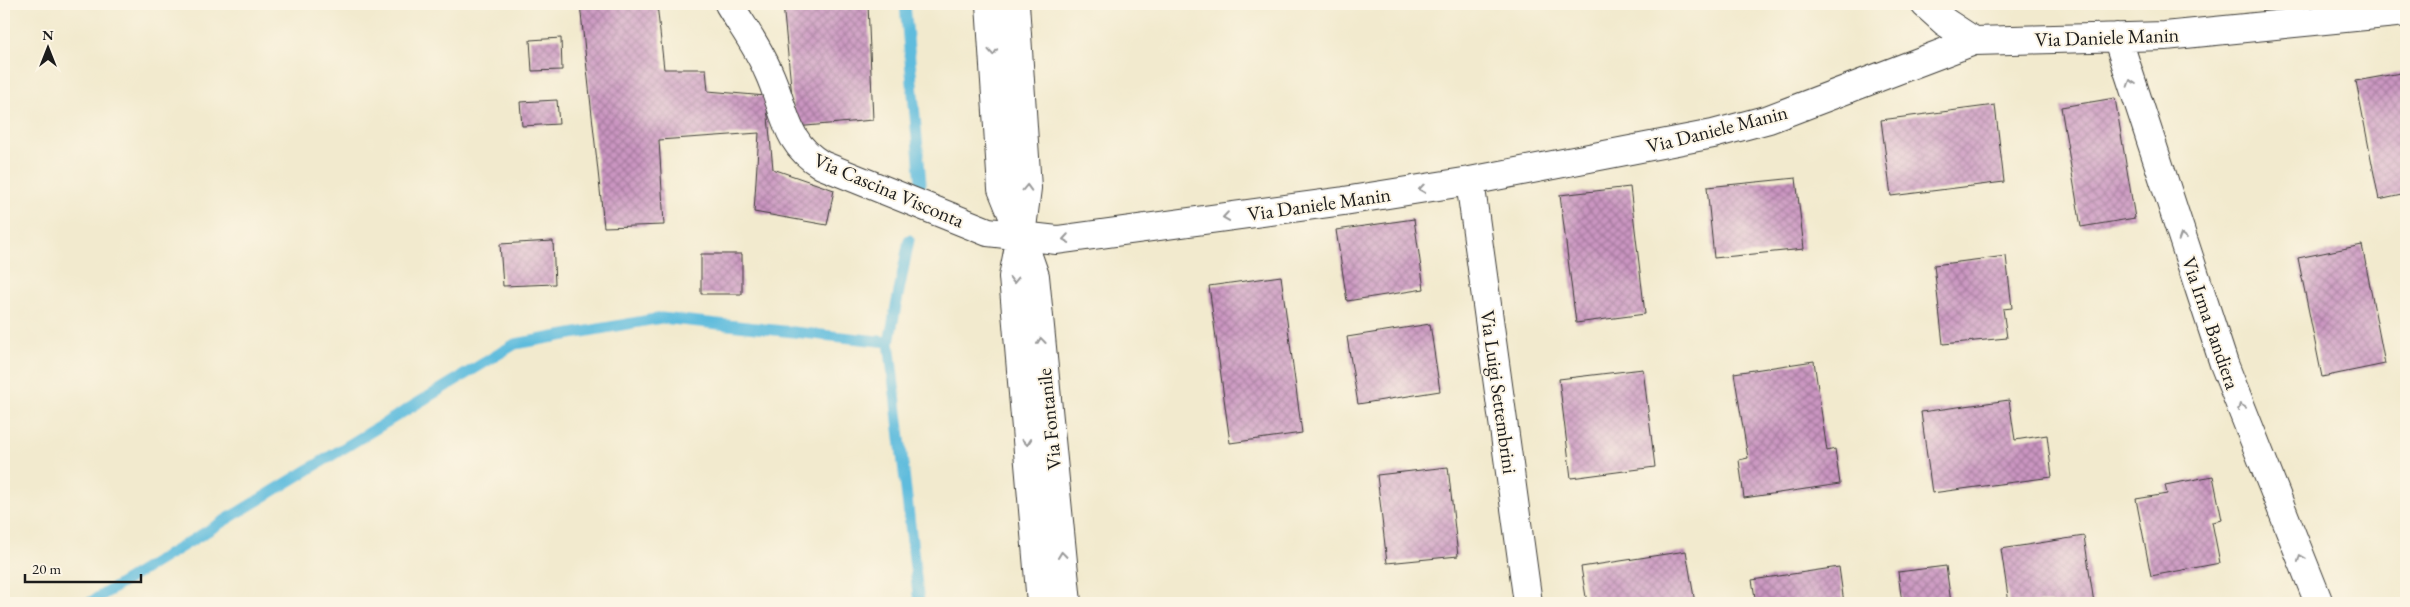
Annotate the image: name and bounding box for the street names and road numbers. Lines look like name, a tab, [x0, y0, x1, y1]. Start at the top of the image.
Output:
street label: Via Daniele Manin	[2034, 21, 2180, 53]
street label: Via Daniele Manin	[1644, 99, 1791, 159]
street label: Via Cascina Visconta	[810, 147, 968, 233]
street label: Via Daniele Manin	[1246, 181, 1393, 227]
street label: Via Irma Bandiera	[2176, 253, 2246, 393]
street label: Via Luigi Settembrini	[1475, 308, 1523, 476]
street label: Via Fontanile	[1031, 367, 1067, 471]

